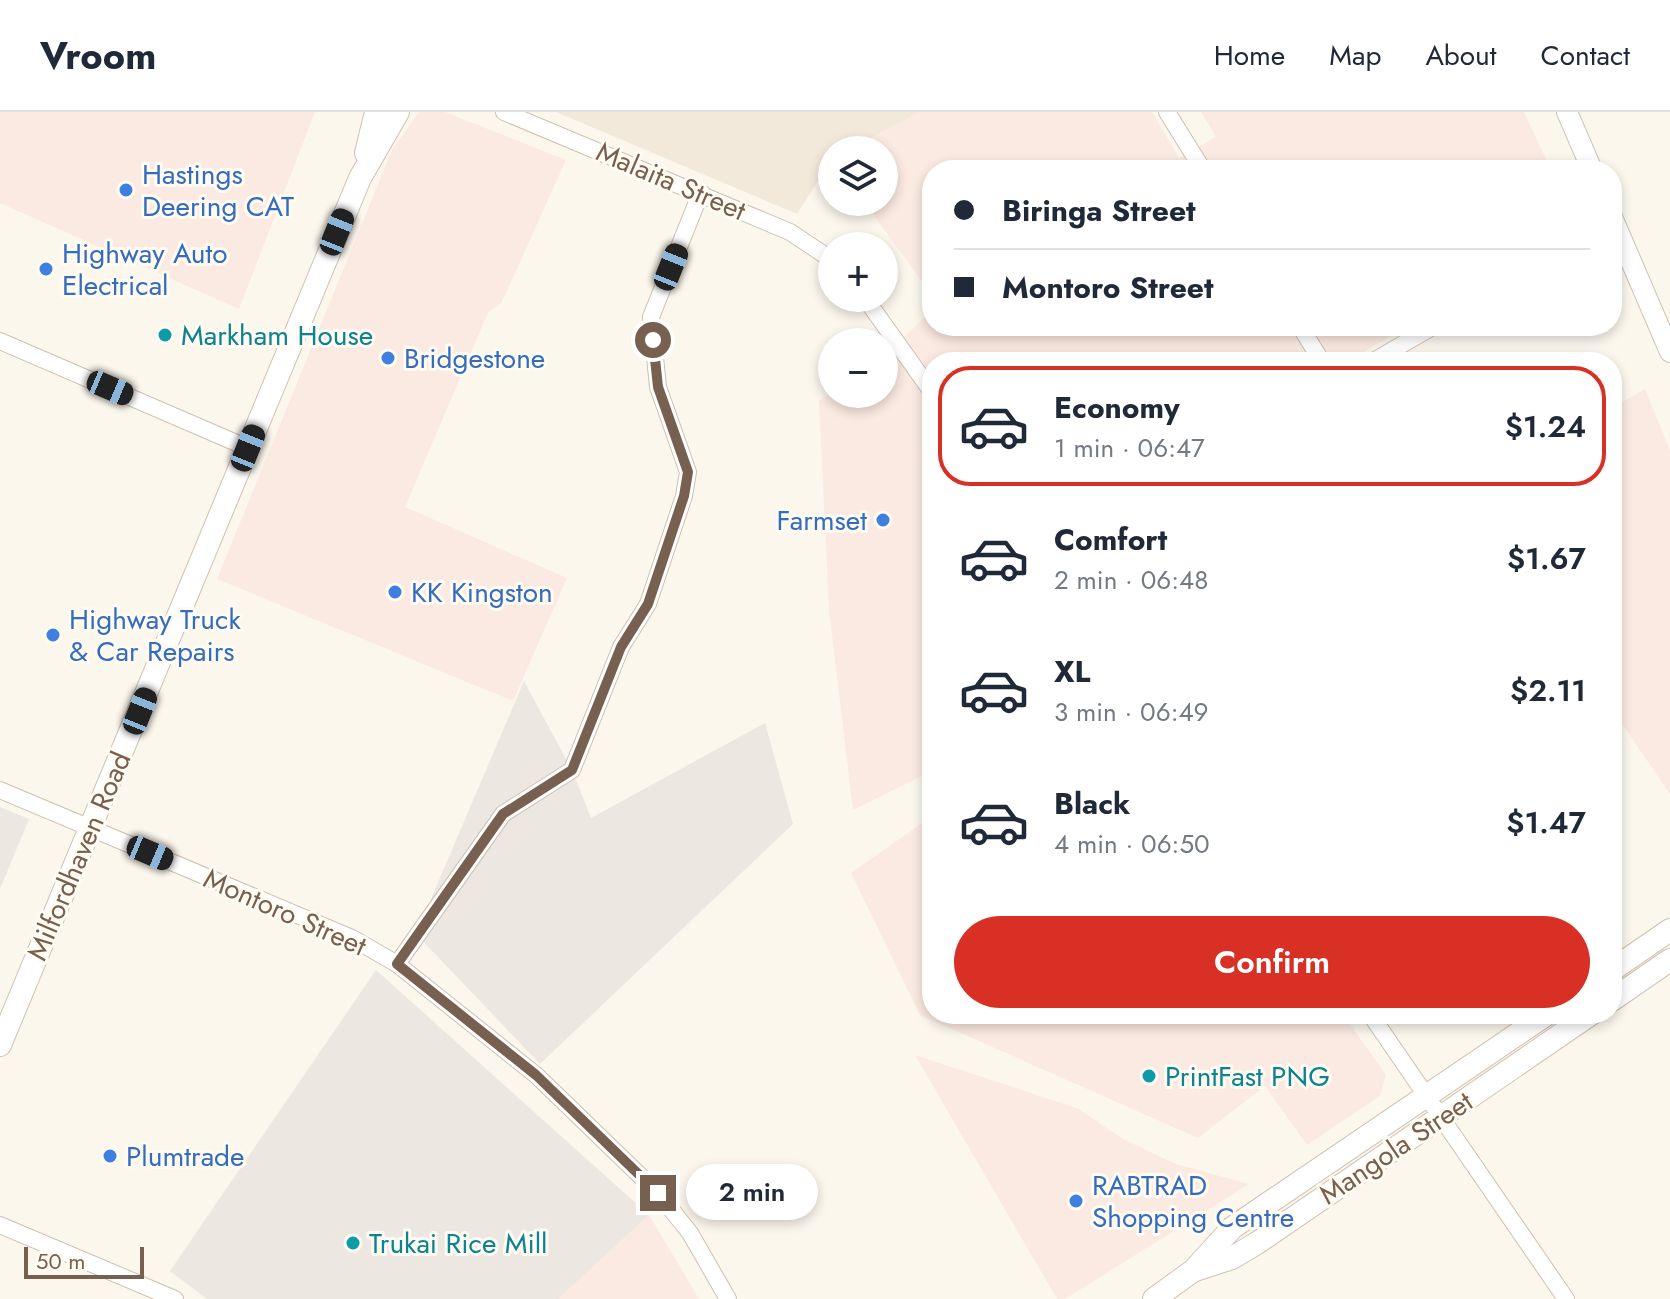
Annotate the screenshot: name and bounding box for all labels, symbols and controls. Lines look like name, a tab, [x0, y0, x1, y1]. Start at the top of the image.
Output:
text: Vroom	[40, 28, 156, 83]
text: Home	[1214, 35, 1285, 76]
text: Map	[1329, 35, 1381, 76]
text: About	[1425, 35, 1497, 76]
text: Contact	[1541, 35, 1630, 76]
street label: Malaita Street	[590, 131, 752, 231]
map controls	[818, 136, 898, 408]
button: layers	[818, 136, 898, 216]
place label: Hastings Deering CAT	[142, 154, 294, 227]
marker: Hastings Deering CAT	[117, 181, 135, 199]
text: Biringa Street	[1002, 189, 1196, 232]
car	[317, 205, 357, 259]
button: +	[818, 232, 898, 312]
place label: Highway Auto Electrical	[62, 233, 228, 306]
car	[651, 240, 691, 294]
marker: Highway Auto Electrical	[37, 260, 55, 278]
text: Montoro Street	[1002, 266, 1214, 309]
place label: Markham House	[181, 315, 373, 356]
route start	[635, 322, 671, 358]
marker: Markham House	[156, 326, 174, 344]
button: −	[818, 328, 898, 408]
place label: Bridgestone	[404, 338, 545, 379]
marker: Bridgestone	[379, 349, 397, 367]
car	[83, 368, 137, 408]
text: Economy	[1054, 386, 1180, 429]
icon: car	[958, 390, 1030, 462]
text: $1.24	[1505, 405, 1586, 448]
car	[228, 421, 268, 475]
text: 1 min · 06:47	[1054, 429, 1205, 467]
place label: Farmset	[777, 500, 867, 541]
marker: Farmset	[874, 511, 892, 529]
text: Comfort	[1054, 518, 1167, 561]
icon: car	[958, 522, 1030, 594]
text: $1.67	[1507, 537, 1586, 580]
text: 2 min · 06:48	[1054, 561, 1208, 599]
place label: KK Kingston	[411, 572, 553, 613]
marker: KK Kingston	[386, 583, 404, 601]
place label: Highway Truck & Car Repairs	[69, 599, 241, 672]
marker: Highway Truck & Car Repairs	[44, 626, 62, 644]
text: XL	[1054, 650, 1090, 693]
icon: car	[958, 654, 1030, 726]
text: $2.11	[1510, 669, 1586, 712]
car	[120, 684, 160, 738]
text: 3 min · 06:49	[1054, 693, 1209, 731]
street label: Milfordhaven Road	[17, 745, 141, 967]
text: Black	[1054, 782, 1130, 825]
icon: car	[958, 786, 1030, 858]
text: $1.47	[1506, 801, 1586, 844]
text: 4 min · 06:50	[1054, 825, 1210, 863]
car	[123, 833, 177, 873]
street label: Montoro Street	[197, 858, 373, 966]
button: Confirm	[954, 916, 1590, 1008]
place label: PrintFast PNG	[1165, 1056, 1330, 1097]
marker: PrintFast PNG	[1140, 1067, 1158, 1085]
street label: Mangola Street	[1311, 1081, 1481, 1215]
place label: Plumtrade	[126, 1136, 245, 1177]
marker: Plumtrade	[101, 1147, 119, 1165]
callout: 2 min	[686, 1165, 818, 1221]
place label: RABTRAD Shopping Centre	[1092, 1165, 1294, 1238]
text: 2 min	[719, 1173, 785, 1211]
route end	[640, 1175, 676, 1211]
marker: RABTRAD Shopping Centre	[1067, 1192, 1085, 1210]
place label: Trukai Rice Mill	[369, 1223, 548, 1264]
marker: Trukai Rice Mill	[344, 1234, 362, 1252]
scale bar	[24, 1243, 144, 1279]
text: 50 m	[36, 1245, 85, 1277]

